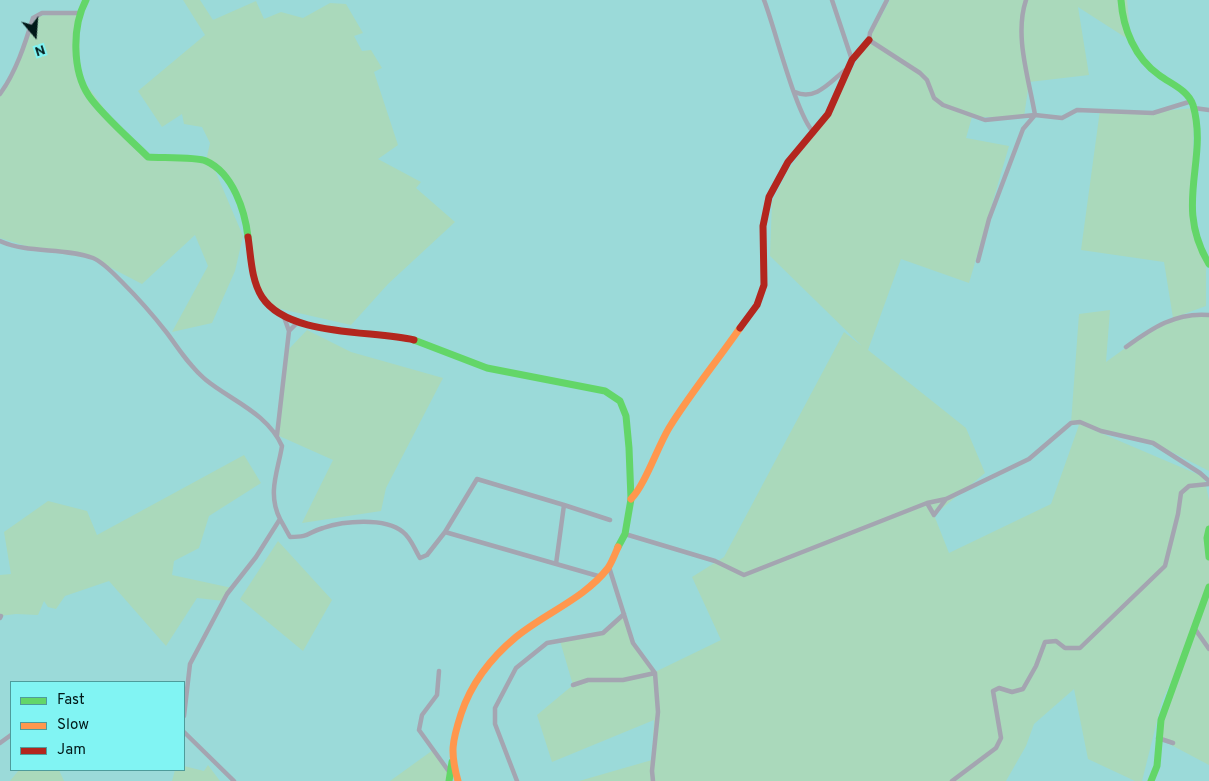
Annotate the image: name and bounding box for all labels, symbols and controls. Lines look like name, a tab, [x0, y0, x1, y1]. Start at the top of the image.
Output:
north arrow	[10, 10, 60, 60]
text: N	[32, 40, 47, 59]
legend	[10, 681, 185, 771]
text: Fast	[57, 691, 85, 710]
text: Slow	[57, 716, 89, 735]
text: Jam	[57, 741, 86, 760]

